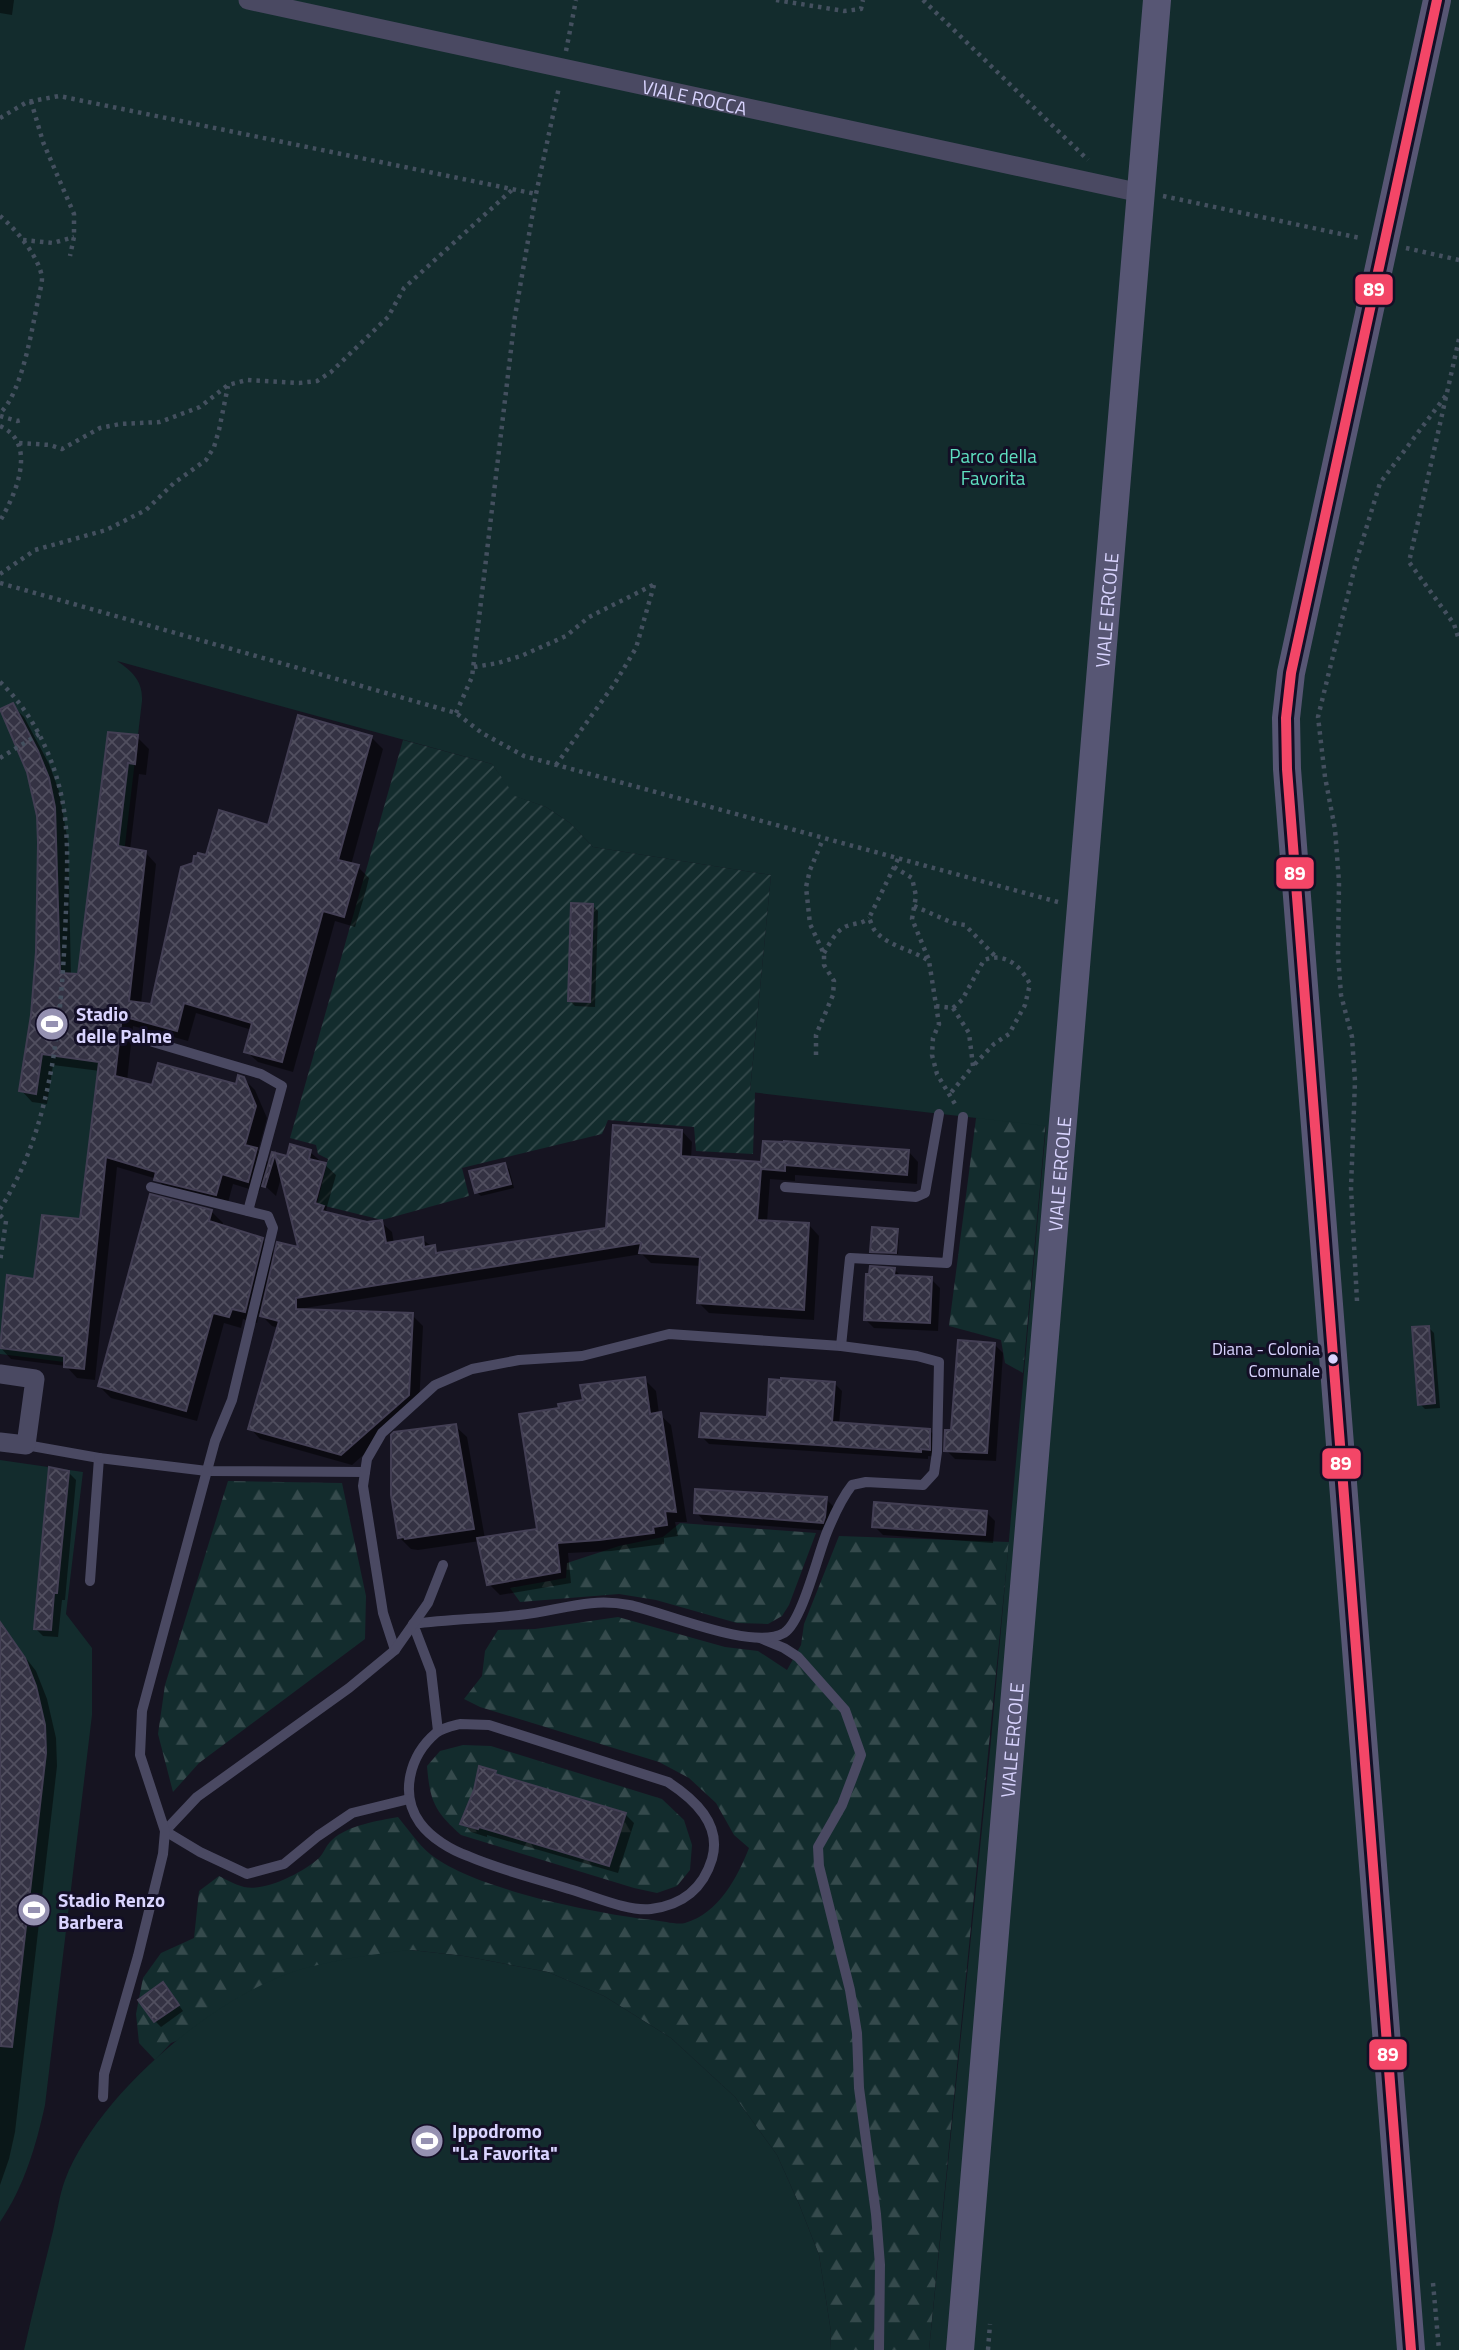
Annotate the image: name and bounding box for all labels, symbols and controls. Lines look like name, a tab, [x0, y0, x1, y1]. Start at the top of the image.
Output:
street label: VIALE ROCCA	[639, 71, 750, 122]
line badge: 89	[1354, 273, 1394, 306]
text: 89	[1363, 274, 1385, 303]
park label: Parco della Favorita	[949, 441, 1037, 492]
street label: VIALE ERCOLE	[1087, 551, 1125, 669]
line badge: 89	[1275, 856, 1315, 890]
text: 89	[1284, 858, 1306, 887]
place label: Stadio delle Palme	[76, 999, 172, 1050]
sports icon: Stadio delle Palme	[33, 1005, 71, 1043]
street label: VIALE ERCOLE	[1039, 1115, 1078, 1233]
place label: Diana - Colonia Comunale	[1212, 1336, 1320, 1384]
marker: Diana - Colonia Comunale	[1326, 1352, 1340, 1366]
line badge: 89	[1321, 1447, 1362, 1480]
text: 89	[1330, 1448, 1352, 1477]
street label: VIALE ERCOLE	[992, 1681, 1030, 1799]
place label: Stadio Renzo Barbera	[58, 1885, 165, 1936]
sports icon: Stadio Renzo Barbera	[15, 1891, 53, 1929]
line badge: 89	[1368, 2038, 1408, 2071]
text: 89	[1377, 2039, 1399, 2068]
place label: Ippodromo "La Favorita"	[452, 2116, 558, 2167]
sports icon: Ippodromo "La Favorita"	[408, 2122, 446, 2160]

